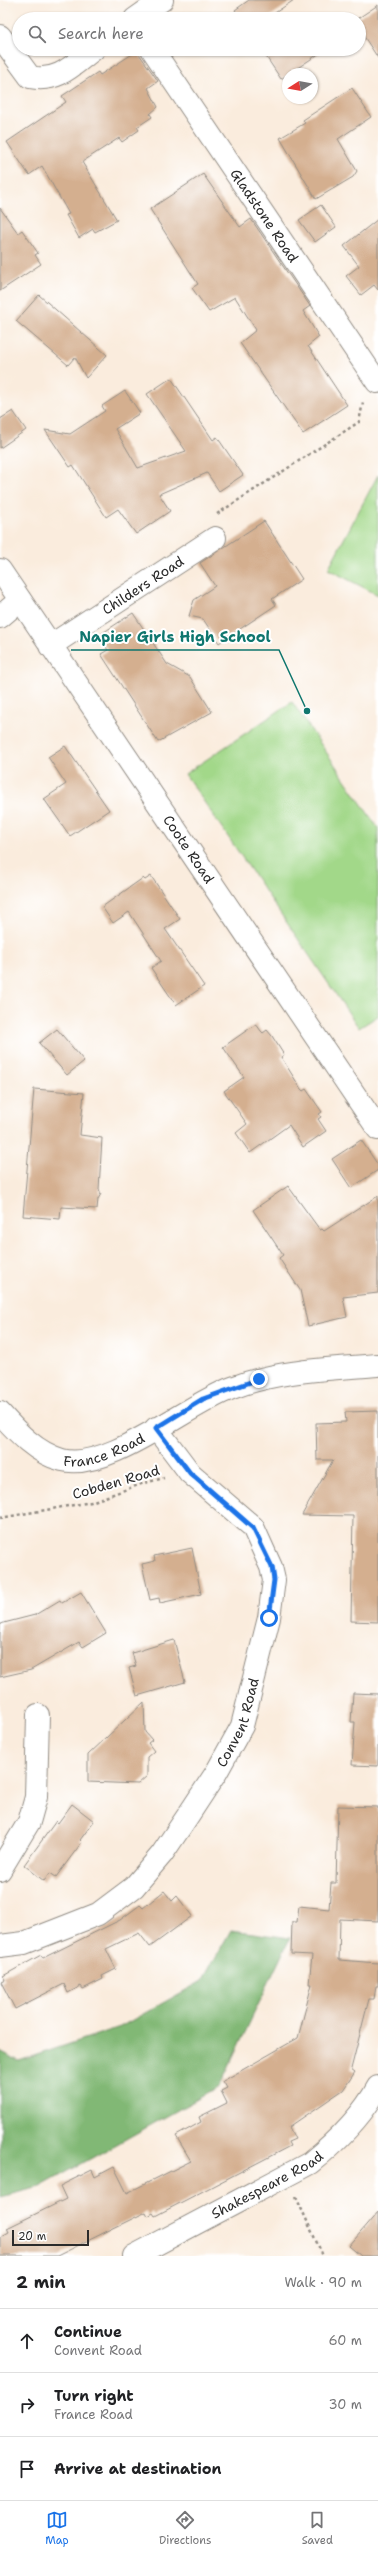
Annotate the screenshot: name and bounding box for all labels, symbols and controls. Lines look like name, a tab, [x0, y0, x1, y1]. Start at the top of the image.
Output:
search box	[12, 12, 366, 56]
icon: search	[26, 23, 48, 45]
text: Search here	[58, 24, 144, 44]
north arrow	[282, 68, 318, 104]
street label: Gladstone Road	[226, 165, 303, 266]
street label: Childers Road	[99, 552, 187, 619]
callout: Napier Girls High School	[71, 623, 279, 650]
text: Napier Girls High School	[79, 627, 271, 647]
street label: Coote Road	[159, 811, 218, 887]
route end	[250, 1370, 268, 1388]
street label: France Road	[62, 1429, 148, 1470]
street label: Cobden Road	[70, 1461, 162, 1503]
route start	[260, 1609, 278, 1627]
street label: Convent Road	[212, 1676, 263, 1770]
street label: Shakespeare Road	[208, 2147, 327, 2223]
scale bar	[12, 2228, 89, 2247]
text: 20 m	[18, 2229, 46, 2244]
text: 2 min	[16, 2271, 66, 2293]
text: Walk · 90 m	[284, 2274, 362, 2291]
text: Continue	[54, 2322, 122, 2342]
icon: ahead	[16, 2330, 38, 2352]
text: 60 m	[329, 2332, 362, 2349]
text: Convent Road	[54, 2342, 142, 2359]
text: Turn right	[54, 2386, 134, 2406]
icon: right	[16, 2394, 38, 2416]
text: 30 m	[328, 2396, 362, 2413]
text: France Road	[54, 2406, 133, 2423]
icon: arrive	[16, 2458, 38, 2480]
text: Arrive at destination	[54, 2459, 222, 2479]
tab: Map	[45, 2509, 69, 2548]
tab: Directions	[159, 2509, 211, 2548]
tab: Saved	[302, 2509, 333, 2548]

